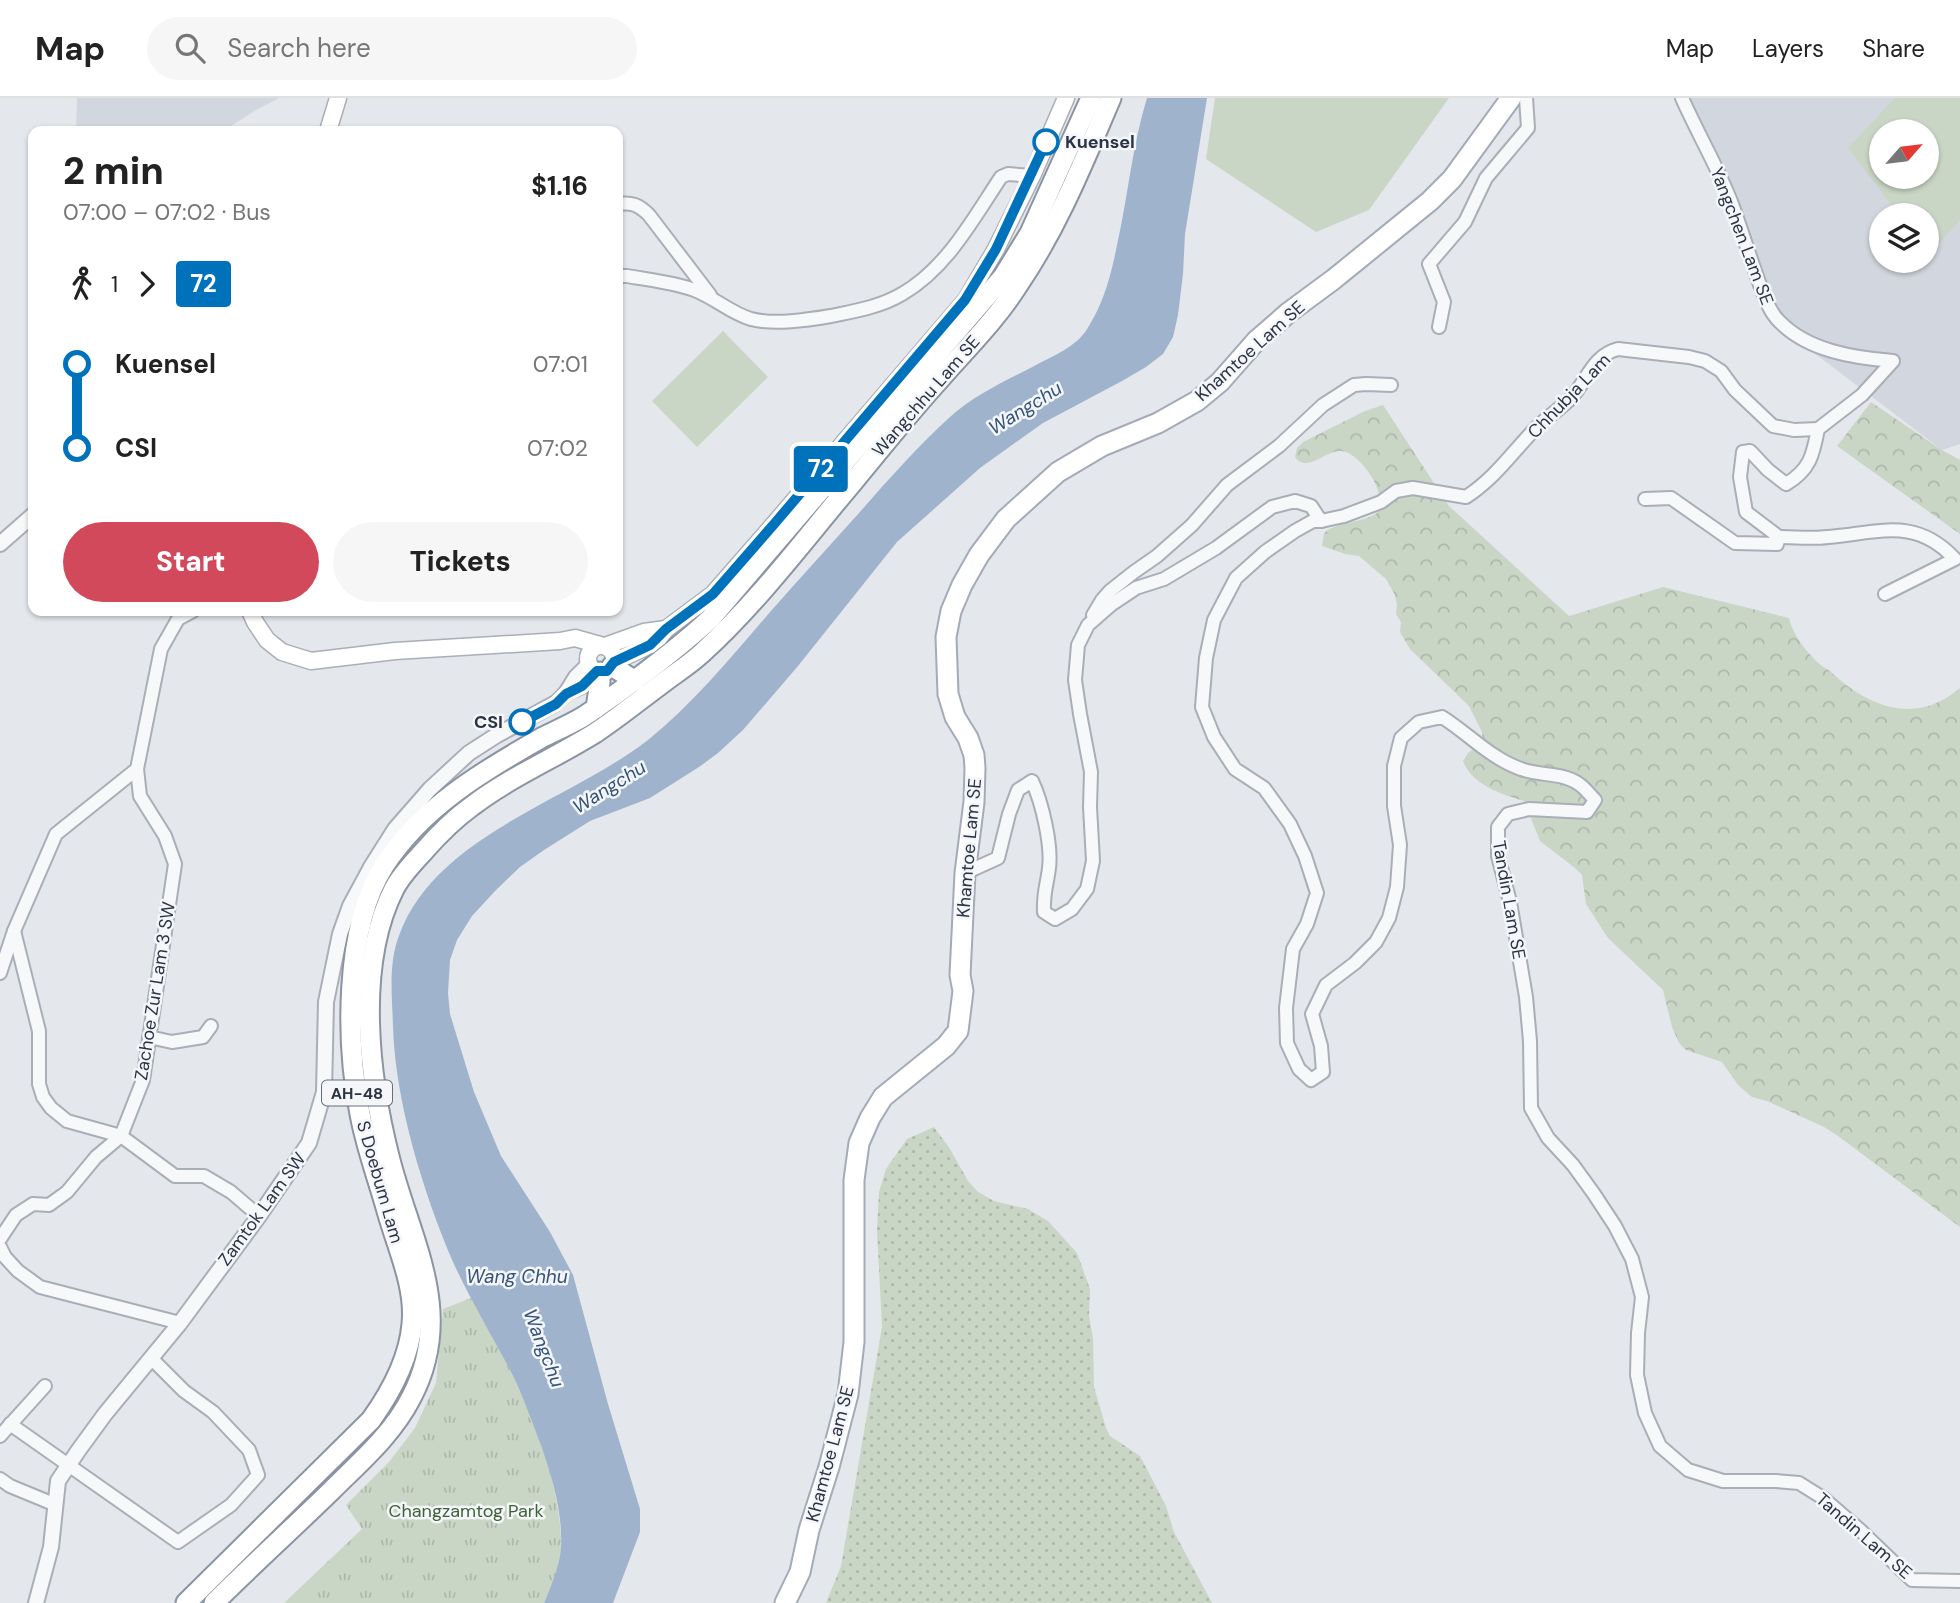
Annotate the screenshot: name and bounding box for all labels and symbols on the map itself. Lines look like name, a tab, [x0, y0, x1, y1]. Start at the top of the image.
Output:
north arrow	[1869, 119, 1939, 189]
marker: Kuensel	[1033, 129, 1059, 155]
place label: Kuensel	[1065, 130, 1135, 154]
street label: Yangchen Lam SE	[1705, 164, 1779, 308]
street label: Khamtoe Lam SE	[1190, 295, 1310, 407]
street label: Wangchhu Lam SE	[867, 330, 985, 462]
street label: Chhubja Lam	[1522, 348, 1616, 444]
water label: Wangchu	[984, 376, 1066, 440]
line badge: 72	[790, 446, 852, 492]
marker: CSI	[509, 709, 535, 735]
place label: CSI	[474, 710, 503, 734]
water label: Wangchu	[568, 755, 650, 819]
street label: Khamtoe Lam SE	[951, 777, 987, 919]
street label: Tandin Lam SE	[1487, 839, 1531, 961]
street label: Zachoe Zur Lam 3 SW	[129, 900, 181, 1082]
road number: AH-48	[322, 1080, 392, 1105]
street label: S Doebum Lam	[351, 1118, 409, 1246]
street label: Zamtok Lam SW	[213, 1148, 311, 1270]
water label: Wang Chhu	[466, 1264, 568, 1289]
water label: Wangchu	[518, 1305, 570, 1391]
street label: Khamtoe Lam SE	[800, 1383, 860, 1525]
street label: Tandin Lam SE	[1811, 1487, 1917, 1585]
park label: Changzamtog Park	[389, 1499, 543, 1523]

